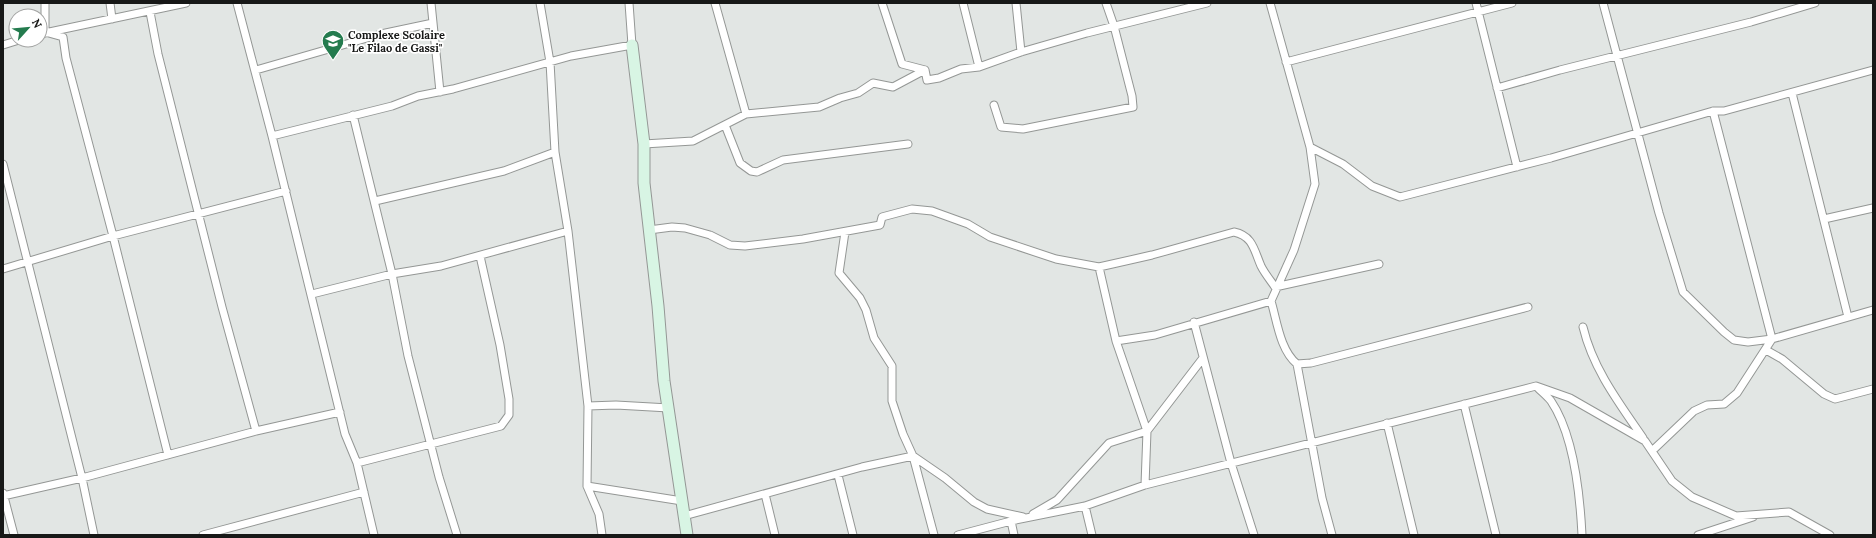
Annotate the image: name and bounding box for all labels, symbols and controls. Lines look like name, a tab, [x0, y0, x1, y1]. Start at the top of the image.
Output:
north arrow	[8, 8, 48, 48]
text: N	[29, 16, 45, 31]
school or university icon: Complexe Scolaire "Le Filao de Gassi"	[320, 28, 346, 61]
place label: Complexe Scolaire "Le Filao de Gassi"	[348, 28, 445, 55]

